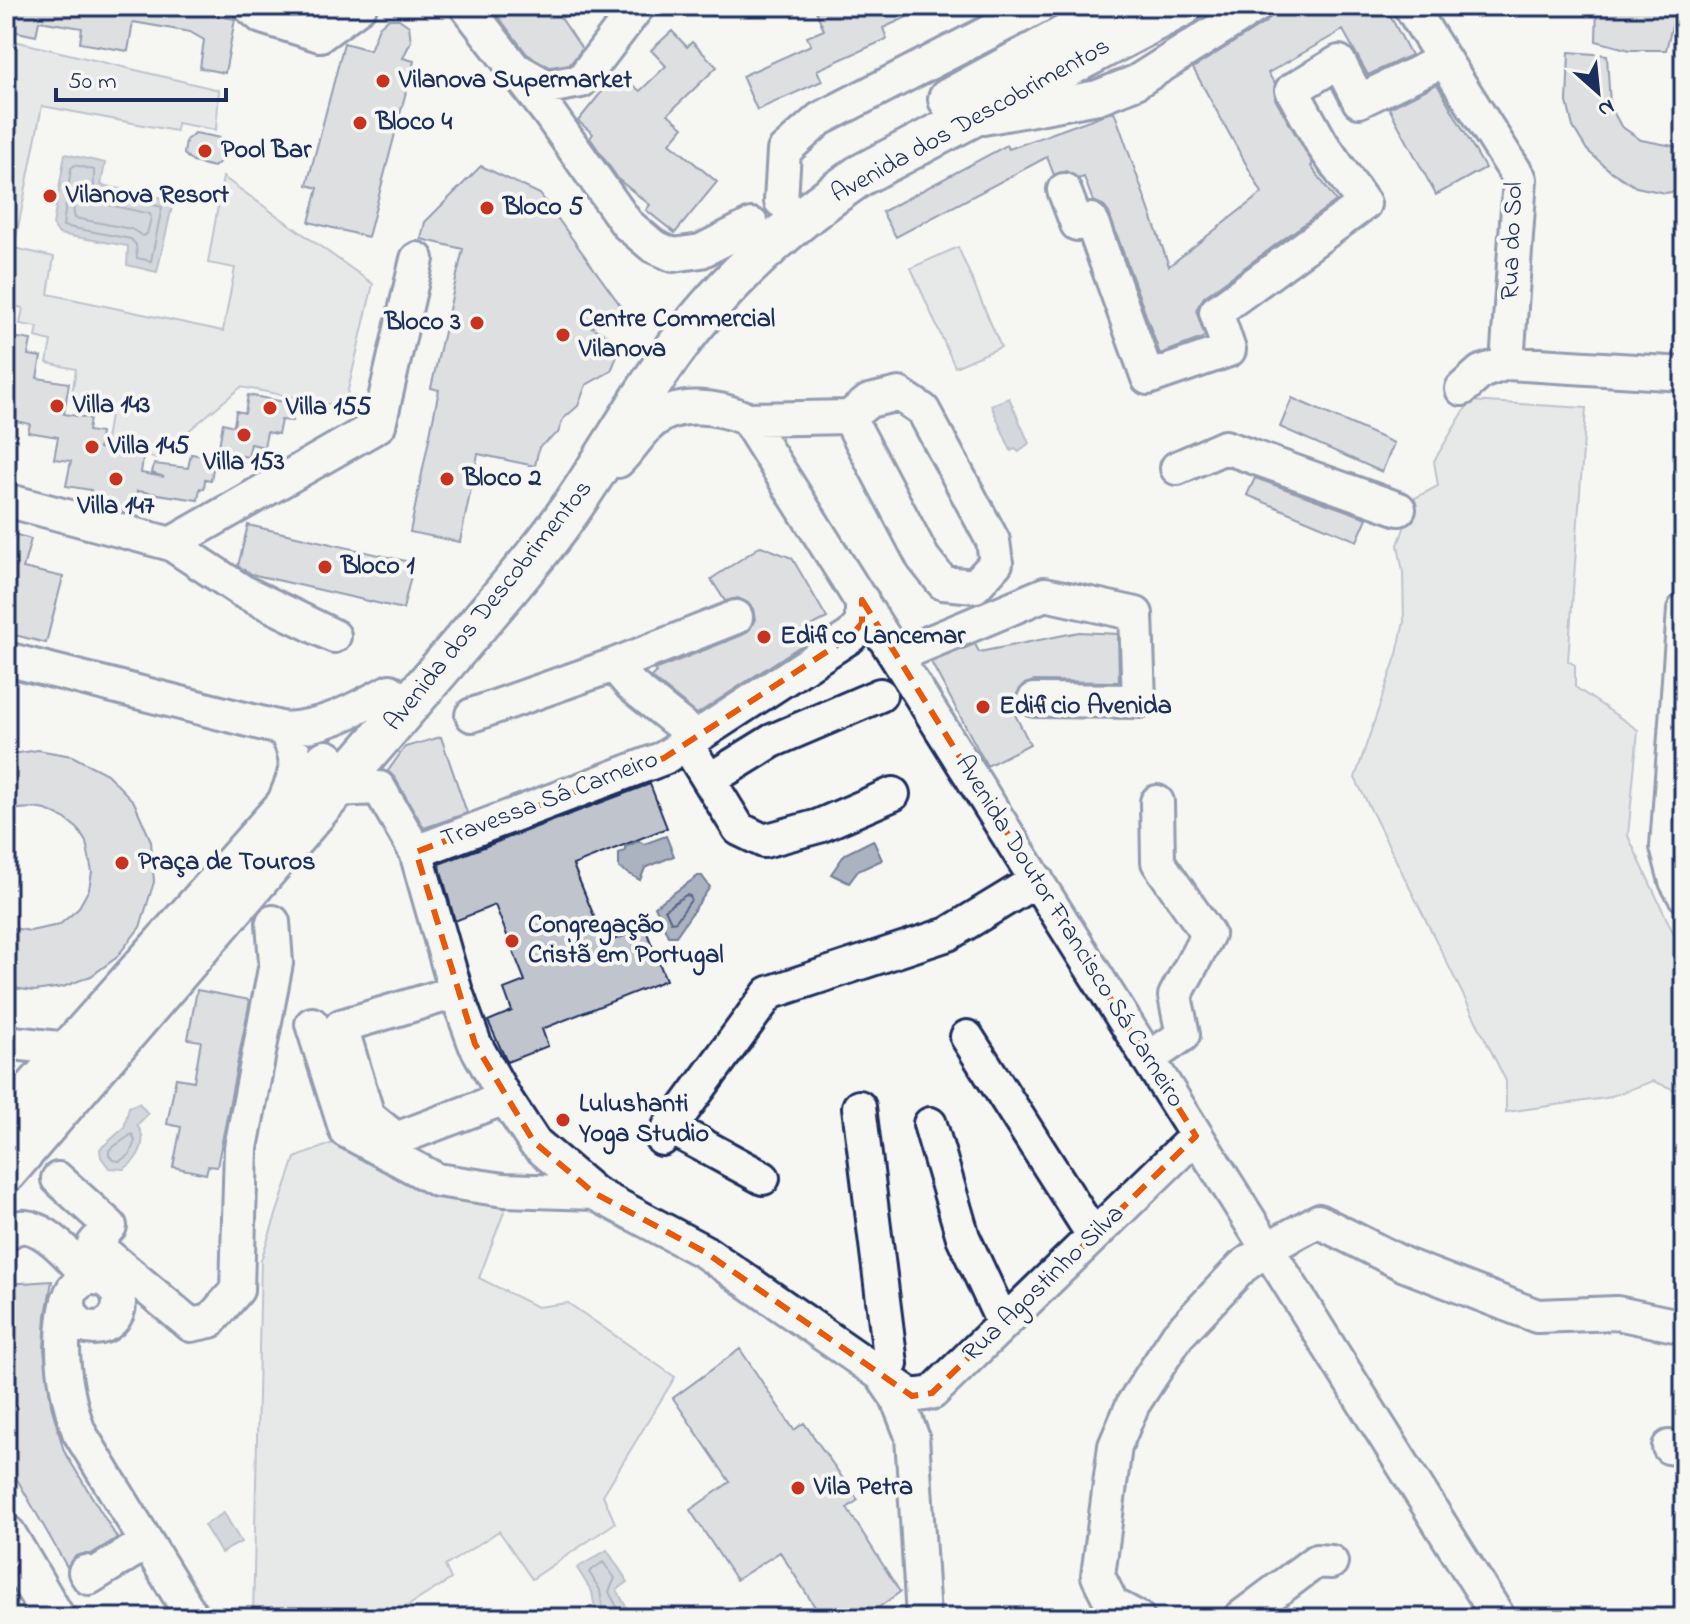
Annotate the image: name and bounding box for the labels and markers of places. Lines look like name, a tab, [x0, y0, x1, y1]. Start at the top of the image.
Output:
place label: Vilanova Supermarket	[398, 62, 632, 100]
marker: Vilanova Supermarket	[374, 72, 392, 90]
place label: Bloco 4	[375, 104, 452, 142]
marker: Bloco 4	[351, 114, 369, 132]
place label: Pool Bar	[221, 132, 312, 170]
marker: Pool Bar	[196, 142, 214, 160]
place label: Vilanova Resort	[65, 177, 229, 215]
marker: Vilanova Resort	[41, 187, 59, 205]
place label: Bloco 5	[502, 189, 583, 227]
marker: Bloco 5	[478, 199, 496, 217]
place label: Centre Commercial Vilanova	[578, 301, 775, 369]
place label: Bloco 3	[384, 304, 461, 342]
marker: Bloco 3	[468, 314, 486, 332]
marker: Centre Commercial Vilanova	[554, 326, 572, 344]
place label: Villa 143	[72, 387, 150, 425]
place label: Villa 155	[285, 389, 372, 427]
marker: Villa 143	[48, 397, 66, 415]
marker: Villa 155	[261, 399, 279, 417]
marker: Villa 153	[235, 426, 253, 444]
place label: Villa 145	[107, 428, 189, 466]
marker: Villa 145	[83, 438, 101, 456]
place label: Villa 153	[202, 444, 285, 482]
place label: Bloco 2	[462, 460, 541, 498]
marker: Villa 147	[107, 470, 125, 488]
marker: Bloco 2	[438, 470, 456, 488]
place label: Villa 147	[76, 488, 155, 526]
place label: Bloco 1	[340, 548, 415, 586]
marker: Bloco 1	[316, 558, 334, 576]
place label: Edifico Lancemar	[780, 618, 966, 656]
marker: Edifico Lancemar	[755, 628, 773, 646]
place label: Edificio Avenida	[999, 688, 1172, 726]
marker: Edificio Avenida	[974, 698, 992, 716]
place label: Praça de Touros	[138, 844, 315, 882]
marker: Praça de Touros	[113, 854, 131, 872]
place label: Congregação Cristã em Portugal	[528, 907, 724, 976]
marker: Congregação Cristã em Portugal	[503, 932, 521, 950]
place label: Lulushanti Yoga Studio	[578, 1086, 709, 1155]
marker: Lulushanti Yoga Studio	[554, 1111, 572, 1129]
place label: Vila Petra	[813, 1469, 913, 1507]
marker: Vila Petra	[789, 1479, 807, 1497]

